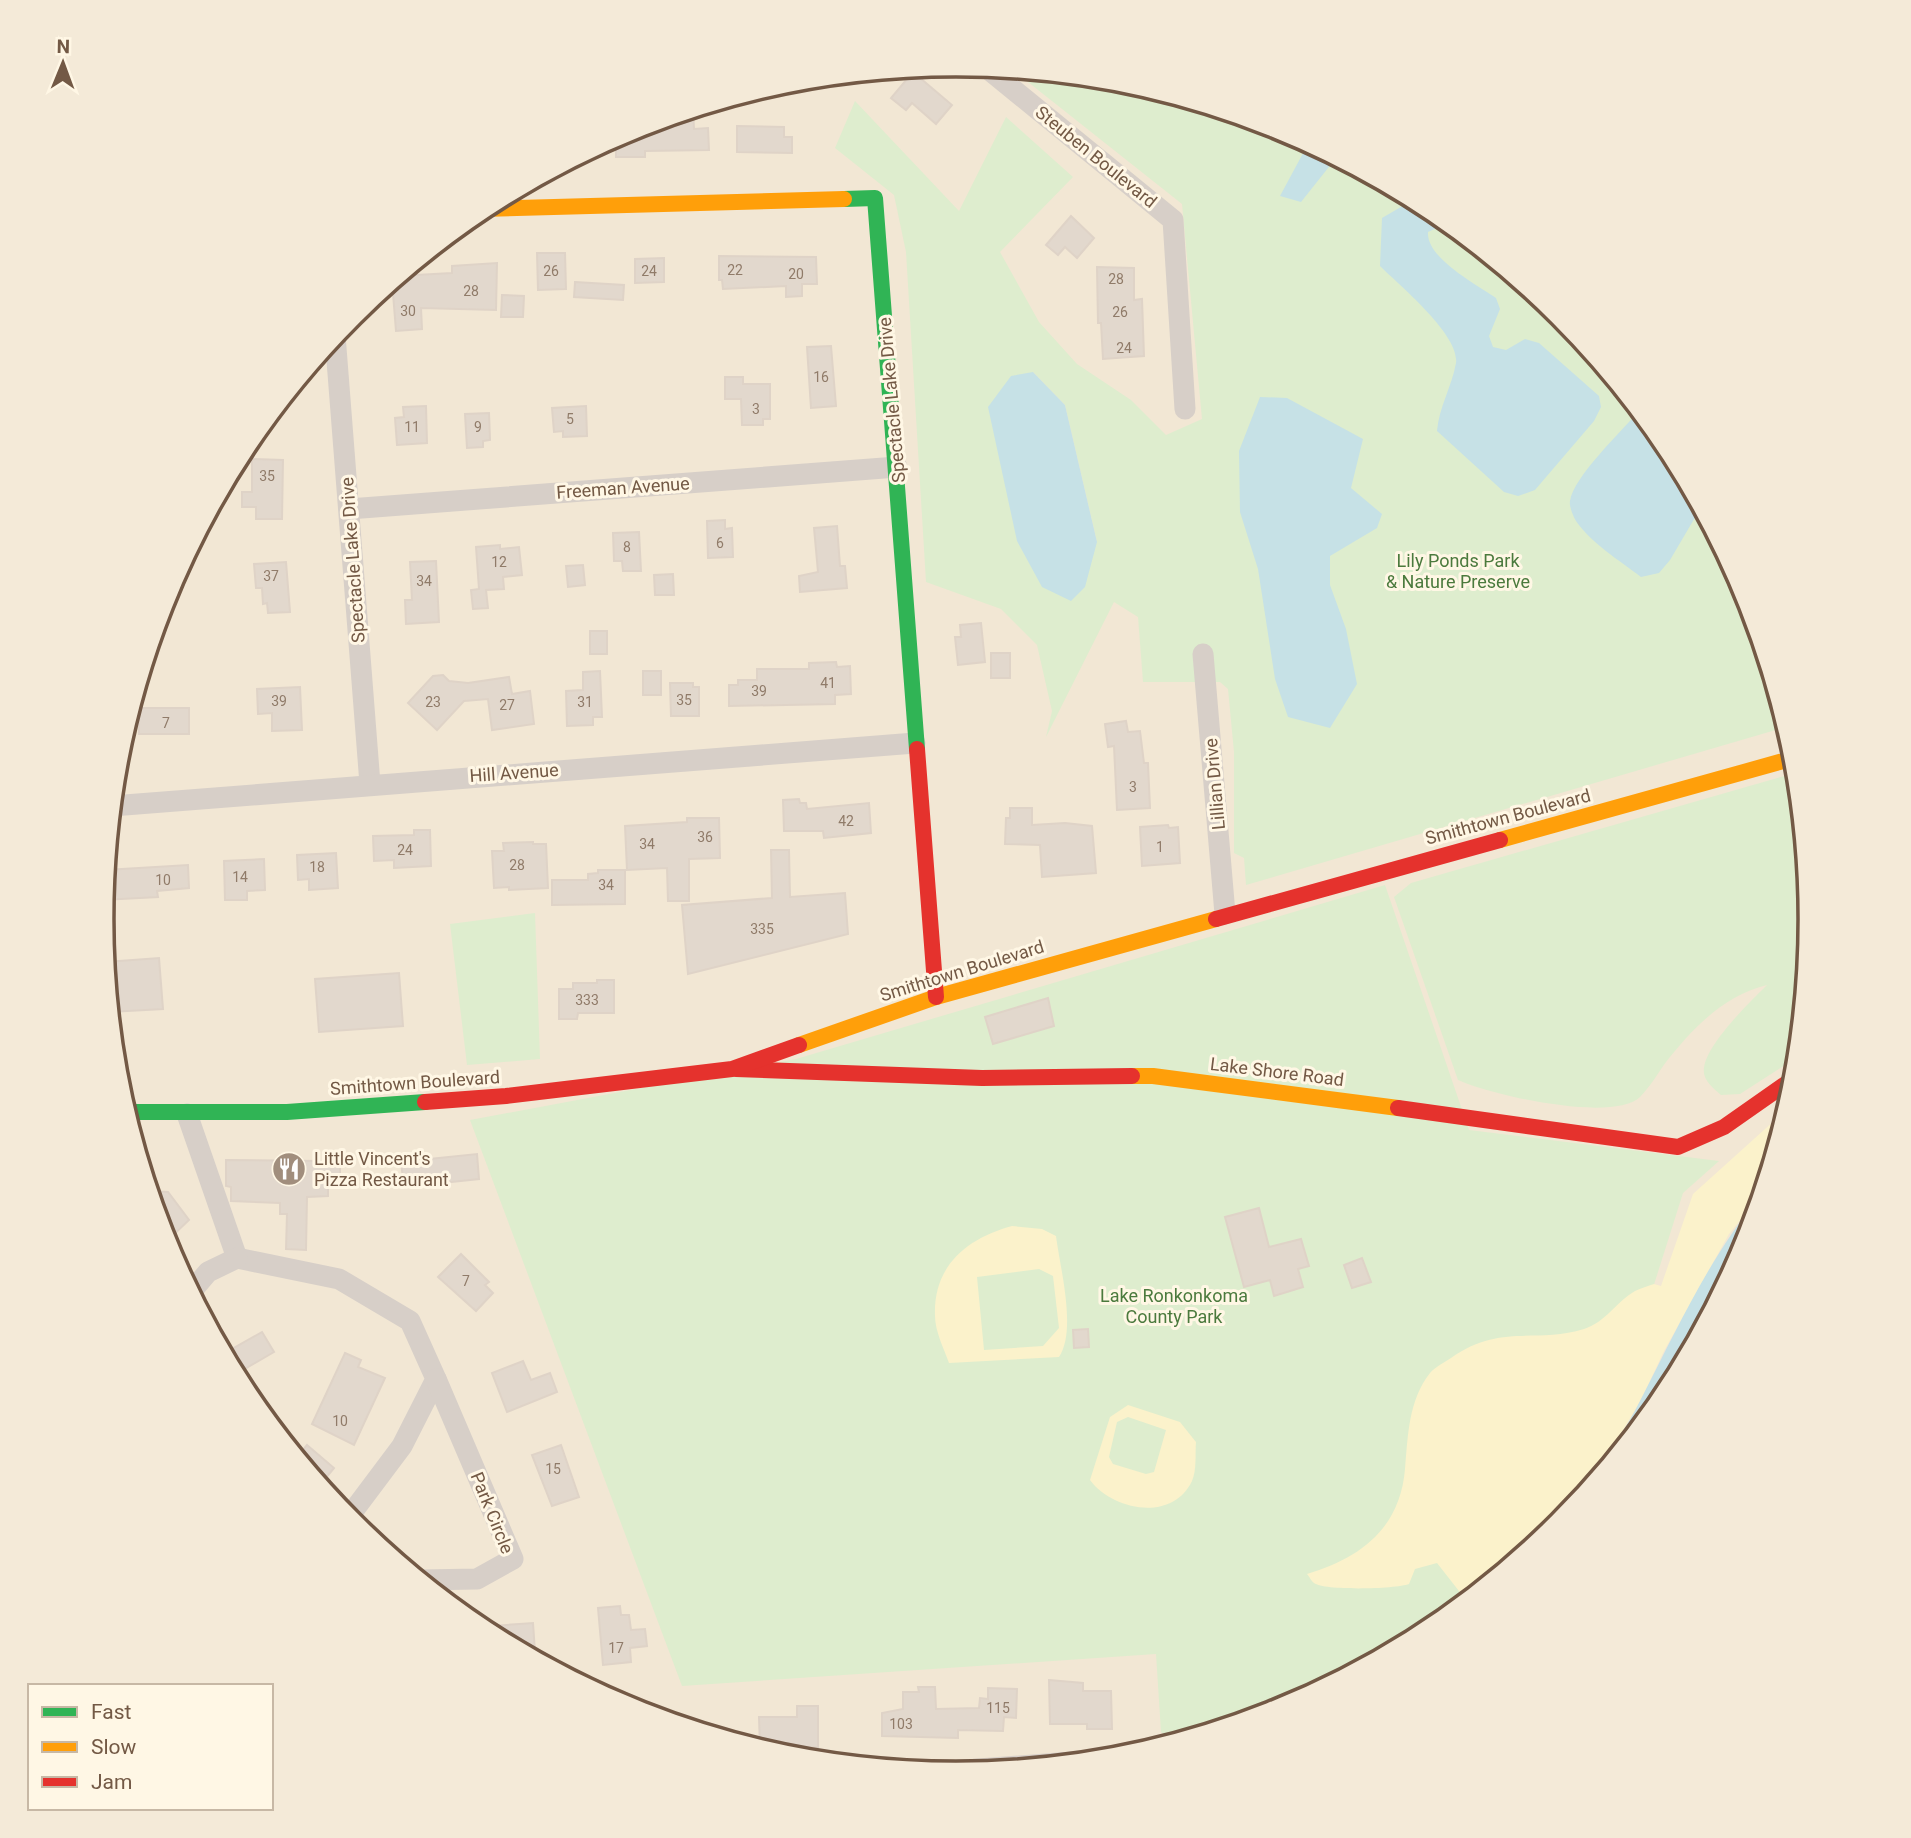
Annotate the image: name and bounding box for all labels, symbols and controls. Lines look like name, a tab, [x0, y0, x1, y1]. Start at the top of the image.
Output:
north arrow	[28, 28, 98, 98]
text: N	[56, 35, 70, 58]
street label: Steuben Boulevard	[1032, 101, 1161, 212]
house number: 22	[727, 262, 743, 278]
house number: 26	[543, 263, 559, 279]
house number: 24	[641, 263, 657, 279]
house number: 20	[788, 266, 804, 282]
house number: 28	[1108, 271, 1124, 287]
house number: 28	[463, 283, 479, 299]
house number: 30	[400, 303, 416, 319]
house number: 26	[1112, 304, 1128, 320]
street label: Spectacle Lake Drive	[874, 316, 909, 484]
house number: 24	[1116, 340, 1132, 356]
house number: 16	[813, 369, 829, 385]
house number: 3	[752, 401, 760, 417]
house number: 5	[566, 411, 574, 427]
house number: 11	[404, 419, 420, 435]
house number: 9	[474, 419, 482, 435]
house number: 35	[259, 468, 275, 484]
street label: Freeman Avenue	[556, 472, 690, 503]
street label: Spectacle Lake Drive	[336, 476, 369, 644]
house number: 6	[716, 535, 724, 551]
house number: 8	[623, 539, 631, 555]
park label: Lily Ponds Park & Nature Preserve	[1386, 550, 1530, 592]
house number: 12	[491, 554, 507, 570]
house number: 37	[263, 568, 279, 584]
house number: 34	[416, 573, 432, 589]
house number: 41	[820, 675, 836, 691]
house number: 39	[751, 683, 767, 699]
house number: 35	[676, 692, 692, 708]
house number: 39	[271, 693, 287, 709]
house number: 23	[425, 694, 441, 710]
house number: 31	[577, 694, 593, 710]
house number: 27	[499, 697, 515, 713]
house number: 7	[162, 715, 170, 731]
street label: Lillian Drive	[1200, 737, 1229, 831]
street label: Hill Avenue	[469, 759, 559, 786]
house number: 3	[1129, 779, 1137, 795]
street label: Smithtown Boulevard	[1423, 784, 1593, 849]
house number: 42	[838, 813, 854, 829]
house number: 36	[697, 829, 713, 845]
house number: 34	[639, 836, 655, 852]
house number: 1	[1156, 839, 1164, 855]
house number: 24	[397, 842, 413, 858]
house number: 28	[509, 857, 525, 873]
house number: 18	[309, 859, 325, 875]
house number: 14	[232, 869, 248, 885]
house number: 10	[155, 872, 171, 888]
house number: 34	[598, 877, 614, 893]
house number: 335	[750, 921, 774, 937]
street label: Smithtown Boulevard	[877, 936, 1046, 1005]
house number: 333	[575, 992, 599, 1008]
street label: Lake Shore Road	[1209, 1053, 1345, 1090]
street label: Smithtown Boulevard	[329, 1066, 501, 1099]
place label: Little Vincent's Pizza Restaurant	[314, 1148, 449, 1190]
restaurant icon: Little Vincent's Pizza Restaurant	[270, 1150, 308, 1188]
house number: 7	[462, 1273, 470, 1289]
park label: Lake Ronkonkoma County Park	[1100, 1285, 1248, 1327]
house number: 10	[332, 1413, 348, 1429]
house number: 15	[545, 1461, 561, 1477]
street label: Park Circle	[467, 1469, 518, 1557]
house number: 17	[608, 1640, 624, 1656]
legend	[28, 1684, 273, 1810]
text: Fast	[91, 1700, 132, 1724]
house number: 115	[986, 1700, 1010, 1716]
house number: 103	[889, 1716, 913, 1732]
text: Slow	[91, 1735, 137, 1759]
text: Jam	[91, 1770, 132, 1794]

